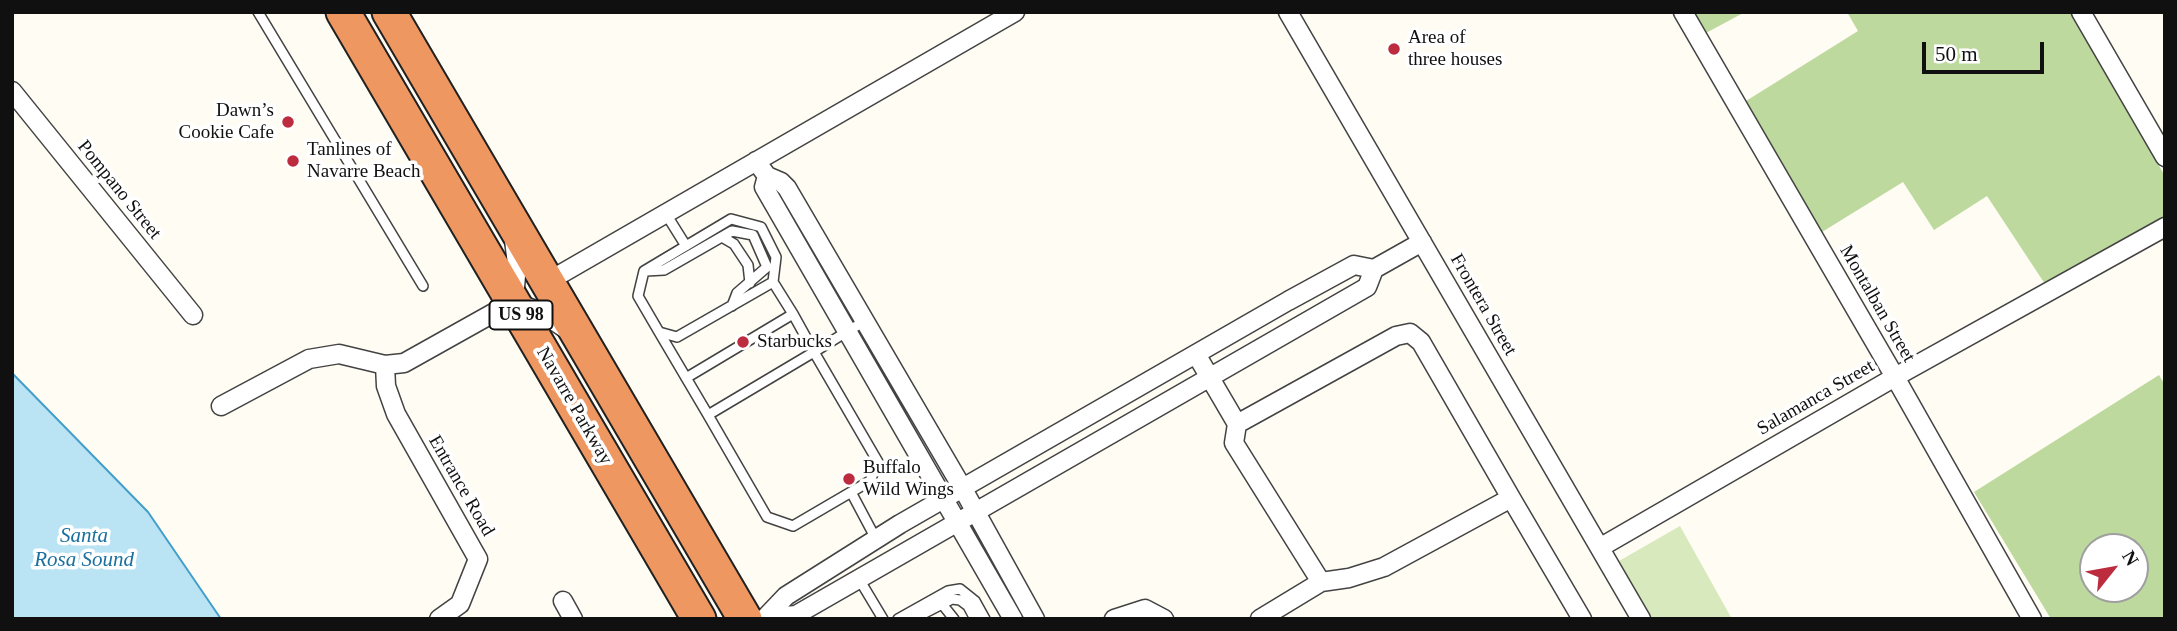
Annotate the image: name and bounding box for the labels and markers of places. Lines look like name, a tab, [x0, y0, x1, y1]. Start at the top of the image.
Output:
place label: Area of three houses	[1408, 27, 1502, 71]
marker: Area of three houses	[1386, 41, 1402, 57]
place label: Dawn’s Cookie Cafe	[178, 100, 274, 144]
marker: Dawn’s Cookie Cafe	[280, 114, 296, 130]
place label: Tanlines of Navarre Beach	[307, 139, 420, 183]
marker: Tanlines of Navarre Beach	[285, 153, 301, 169]
place label: Starbucks	[757, 331, 832, 353]
marker: Starbucks	[735, 334, 751, 350]
place label: Buffalo Wild Wings	[863, 457, 954, 501]
marker: Buffalo Wild Wings	[841, 471, 857, 487]

